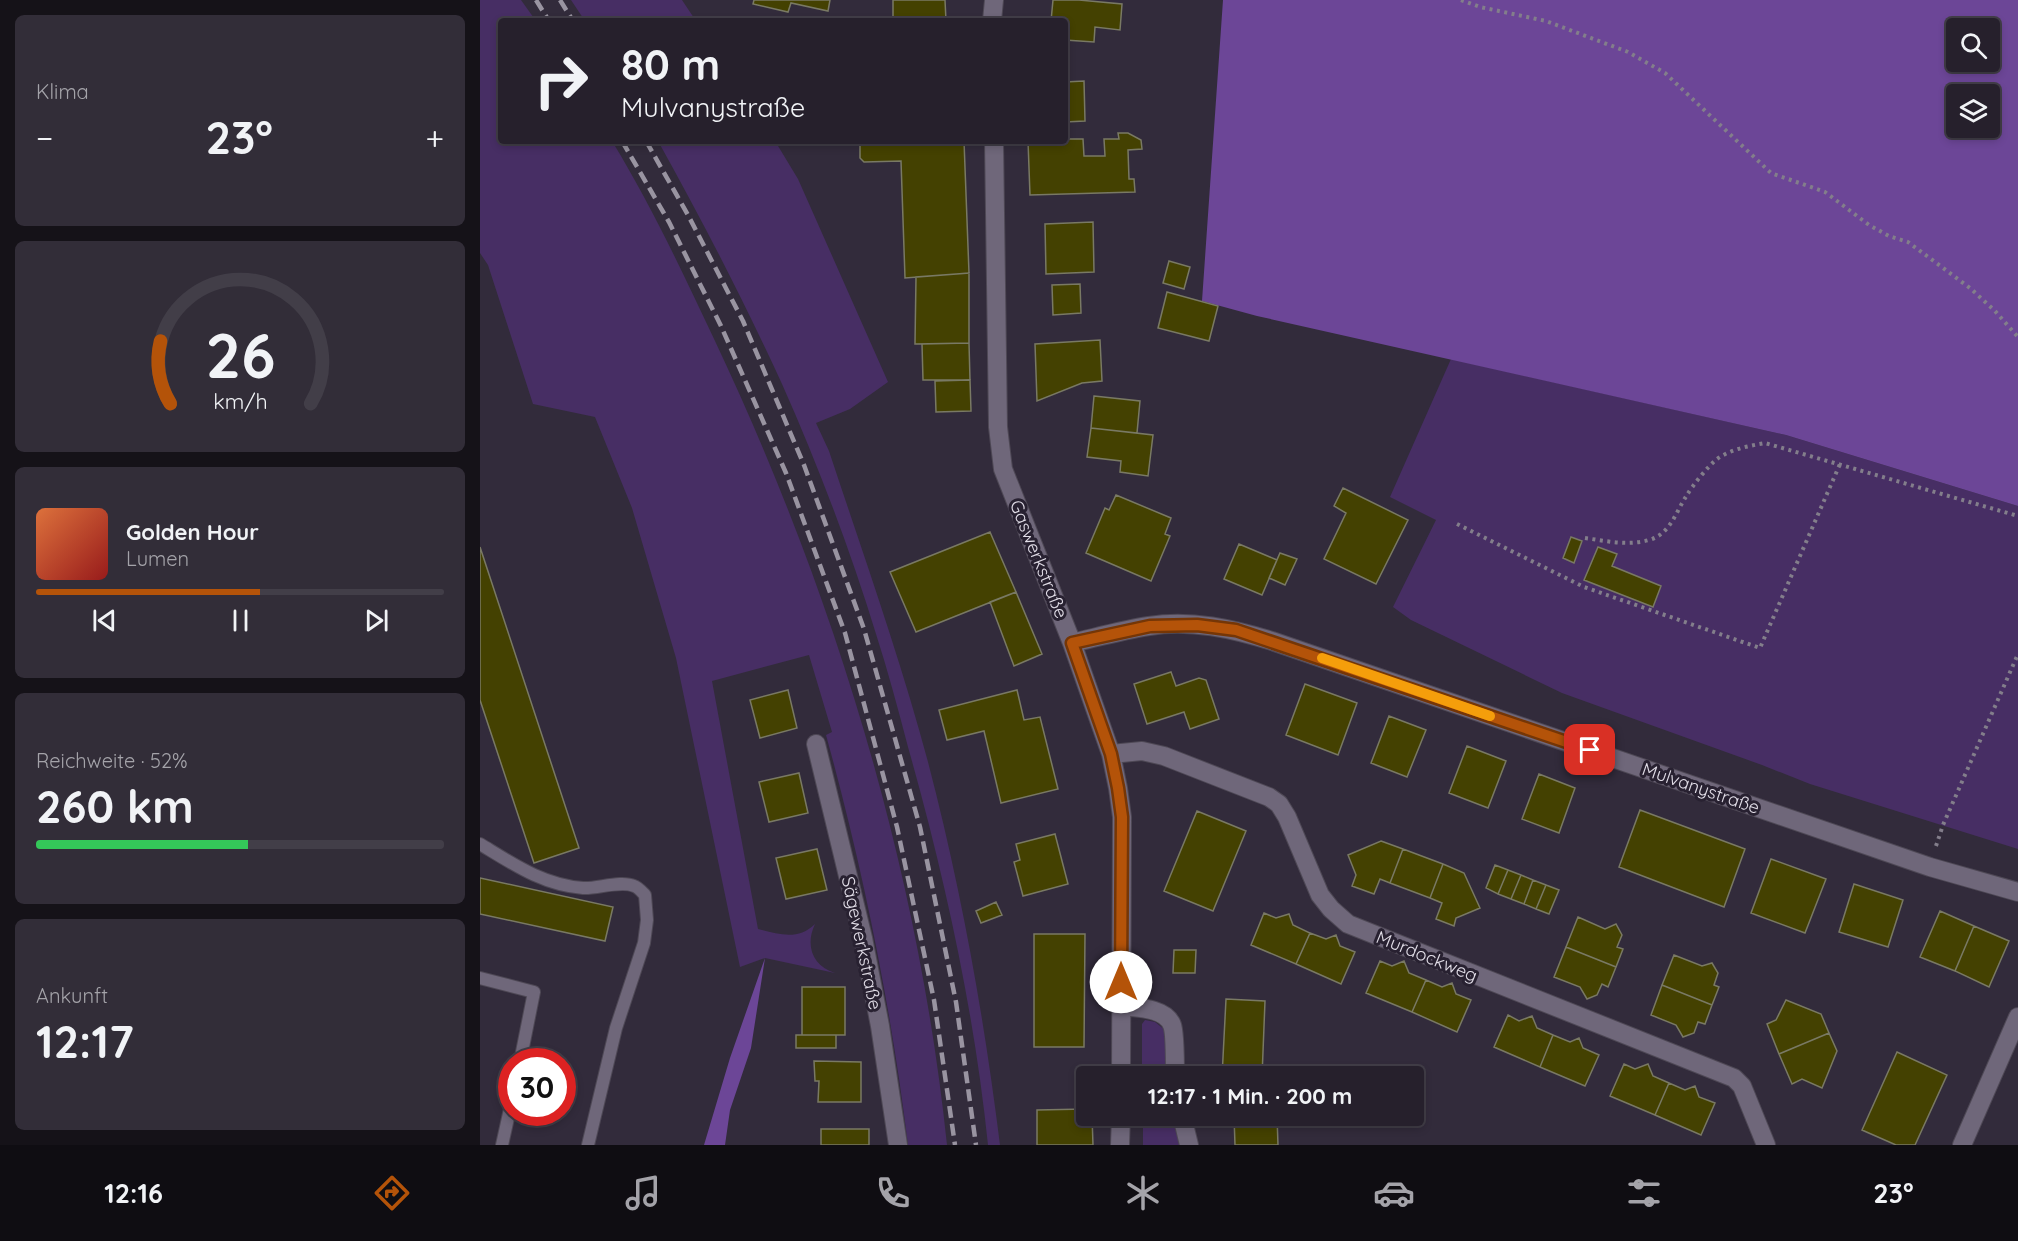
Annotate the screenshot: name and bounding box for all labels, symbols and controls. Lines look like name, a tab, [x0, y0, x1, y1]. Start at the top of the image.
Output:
map controls	[1946, 18, 2000, 138]
button: search	[1946, 18, 2000, 72]
text: 80 m	[621, 38, 720, 91]
icon: right	[522, 42, 600, 120]
text: Klima	[36, 79, 89, 104]
button: layers	[1946, 84, 2000, 138]
text: Mulvanystraße	[621, 90, 805, 124]
text: 23°	[206, 109, 273, 165]
text: −	[36, 117, 53, 158]
text: +	[425, 117, 444, 158]
text: 26	[205, 316, 275, 394]
text: km/h	[213, 388, 267, 414]
street label: Gaswerkstraße	[1005, 496, 1073, 622]
text: Golden Hour	[126, 518, 259, 546]
text: Lumen	[126, 546, 189, 571]
icon: previous	[88, 604, 121, 637]
icon: pause	[224, 604, 257, 637]
icon: next	[360, 604, 393, 637]
pin	[1564, 724, 1615, 775]
icon: arrive	[1573, 733, 1606, 766]
text: Reichweite · 52%	[36, 748, 188, 773]
street label: Mulvanystraße	[1639, 757, 1763, 819]
text: 260 km	[36, 778, 194, 834]
street label: Sägewerkstraße	[837, 874, 887, 1012]
street label: Murdockweg	[1373, 925, 1481, 987]
position arrow	[1089, 950, 1153, 1014]
text: Ankunft	[36, 983, 108, 1008]
text: 12:17	[36, 1013, 134, 1069]
speed limit sign: 30	[498, 1048, 576, 1126]
text: 12:17 · 1 Min. · 200 m	[1148, 1082, 1352, 1110]
icon: directions	[371, 1172, 413, 1214]
icon: music	[622, 1172, 664, 1214]
icon: phone	[872, 1172, 914, 1214]
icon: climate	[1122, 1172, 1164, 1214]
icon: car	[1373, 1172, 1415, 1214]
icon: filters	[1623, 1172, 1665, 1214]
text: 12:16	[104, 1176, 163, 1210]
text: 23°	[1873, 1176, 1914, 1210]

